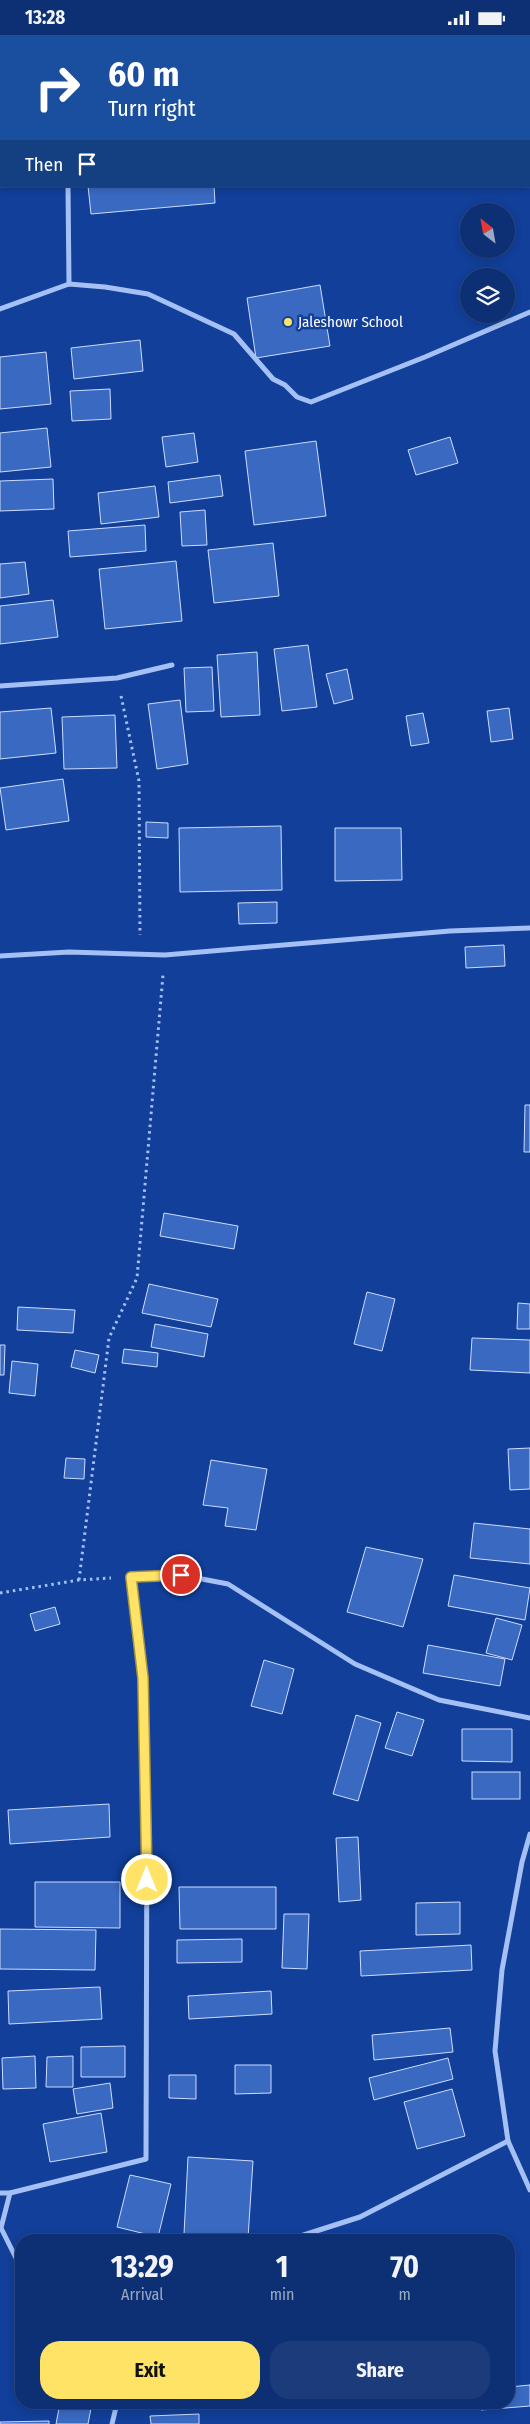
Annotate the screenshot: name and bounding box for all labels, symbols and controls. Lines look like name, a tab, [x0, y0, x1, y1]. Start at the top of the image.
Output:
text: 13:28	[25, 6, 65, 29]
text: 60 m	[108, 53, 179, 95]
icon: right	[25, 55, 90, 120]
text: Turn right	[108, 95, 196, 122]
icon: arrive	[73, 150, 101, 178]
text: Then	[25, 153, 63, 176]
north arrow	[460, 203, 515, 257]
map controls	[460, 203, 515, 323]
button: layers	[460, 268, 515, 323]
place label: Jaleshowr School	[298, 313, 403, 331]
marker: Jaleshowr School	[282, 316, 294, 328]
pin	[160, 1554, 202, 1596]
icon: arrive	[167, 1561, 195, 1589]
position arrow	[120, 1853, 172, 1905]
text: 13:29	[111, 2249, 174, 2285]
text: 1	[276, 2249, 288, 2285]
text: 70	[390, 2249, 419, 2285]
text: Arrival	[121, 2285, 164, 2304]
text: min	[270, 2285, 294, 2304]
text: m	[399, 2285, 411, 2304]
button: Exit	[40, 2341, 260, 2399]
button: Share	[270, 2341, 490, 2399]

